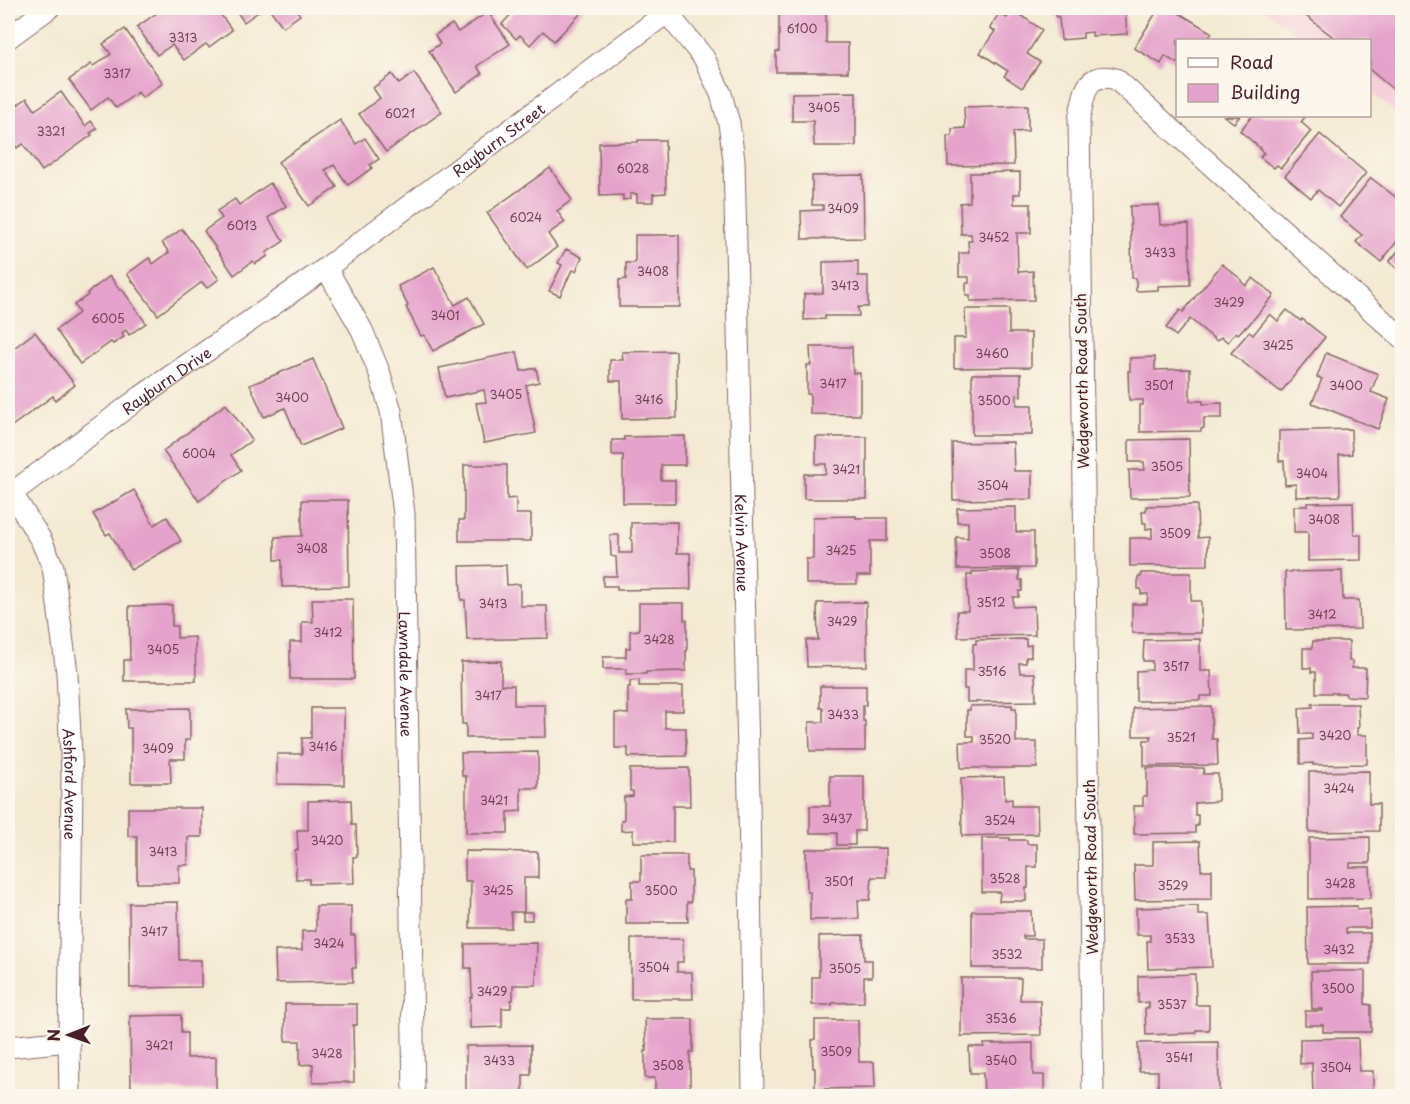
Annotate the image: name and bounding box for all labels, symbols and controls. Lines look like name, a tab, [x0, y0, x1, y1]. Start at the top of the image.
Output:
house number: 6100	[787, 19, 817, 37]
house number: 3313	[169, 28, 197, 46]
legend	[1176, 39, 1371, 117]
text: Road	[1230, 48, 1274, 75]
house number: 3317	[103, 64, 131, 82]
text: Building	[1230, 78, 1300, 105]
street label: Rayburn Street	[447, 97, 549, 182]
house number: 3405	[808, 98, 840, 116]
house number: 6021	[385, 104, 415, 122]
house number: 3321	[37, 122, 65, 140]
house number: 6028	[617, 159, 649, 177]
house number: 3409	[827, 199, 859, 217]
house number: 6024	[510, 208, 542, 226]
house number: 6013	[227, 216, 257, 234]
house number: 3452	[978, 228, 1010, 246]
house number: 3433	[1144, 243, 1176, 261]
house number: 3408	[637, 262, 669, 280]
house number: 3413	[830, 276, 860, 294]
street label: Wedgeworth Road South	[1068, 293, 1094, 469]
house number: 3429	[1214, 293, 1244, 311]
house number: 3401	[430, 306, 460, 324]
house number: 6005	[91, 309, 125, 327]
house number: 3425	[1262, 336, 1294, 354]
street label: Rayburn Drive	[116, 340, 215, 419]
house number: 3460	[975, 344, 1009, 362]
house number: 3417	[819, 374, 847, 392]
house number: 3501	[1144, 376, 1174, 394]
house number: 3400	[1329, 376, 1363, 394]
house number: 3405	[490, 385, 522, 403]
house number: 3400	[275, 388, 309, 406]
house number: 3416	[635, 390, 663, 408]
house number: 3500	[978, 391, 1011, 409]
house number: 6004	[182, 444, 216, 462]
house number: 3505	[1151, 457, 1183, 475]
house number: 3421	[832, 460, 860, 478]
house number: 3404	[1296, 464, 1328, 482]
house number: 3504	[977, 476, 1009, 494]
street label: Kelvin Avenue	[730, 494, 756, 592]
house number: 3408	[1308, 510, 1340, 528]
house number: 3509	[1159, 524, 1191, 542]
house number: 3408	[296, 539, 328, 557]
house number: 3425	[825, 541, 857, 559]
house number: 3508	[979, 544, 1011, 562]
house number: 3512	[977, 593, 1005, 611]
house number: 3413	[478, 594, 508, 612]
house number: 3412	[1308, 605, 1336, 623]
street label: Lawndale Avenue	[394, 611, 419, 737]
house number: 3429	[827, 612, 857, 630]
house number: 3412	[314, 623, 342, 641]
house number: 3428	[643, 630, 675, 648]
house number: 3405	[147, 640, 179, 658]
house number: 3517	[1163, 657, 1190, 675]
house number: 3516	[978, 662, 1006, 680]
house number: 3417	[474, 686, 502, 704]
house number: 3433	[827, 705, 859, 723]
house number: 3420	[1319, 726, 1352, 744]
street label: Ashford Avenue	[58, 728, 84, 840]
house number: 3521	[1166, 728, 1196, 746]
house number: 3520	[979, 730, 1011, 748]
house number: 3416	[309, 737, 337, 755]
house number: 3409	[142, 739, 174, 757]
street label: Wedgeworth Road South	[1077, 779, 1103, 955]
house number: 3424	[1323, 779, 1355, 797]
house number: 3421	[480, 791, 508, 809]
house number: 3437	[822, 809, 852, 827]
house number: 3524	[984, 811, 1016, 829]
house number: 3420	[311, 831, 344, 849]
house number: 3413	[148, 842, 178, 860]
house number: 3528	[990, 869, 1020, 887]
house number: 3501	[824, 872, 854, 890]
house number: 3428	[1324, 874, 1356, 892]
house number: 3529	[1158, 876, 1188, 894]
house number: 3425	[482, 881, 514, 899]
house number: 3500	[645, 881, 678, 899]
house number: 3417	[140, 922, 168, 940]
house number: 3533	[1165, 929, 1196, 947]
house number: 3424	[313, 934, 345, 952]
house number: 3432	[1323, 940, 1355, 958]
house number: 3532	[991, 945, 1023, 963]
house number: 3504	[638, 958, 670, 976]
house number: 3505	[829, 959, 861, 977]
house number: 3500	[1322, 979, 1355, 997]
house number: 3429	[477, 982, 507, 1000]
house number: 3537	[1157, 995, 1187, 1013]
north arrow	[39, 1005, 99, 1065]
house number: 3536	[985, 1009, 1017, 1027]
text: N	[41, 1029, 65, 1042]
house number: 3421	[145, 1036, 173, 1054]
house number: 3509	[820, 1042, 852, 1060]
house number: 3428	[311, 1044, 343, 1062]
house number: 3541	[1165, 1048, 1193, 1066]
house number: 3433	[483, 1051, 515, 1069]
house number: 3540	[985, 1051, 1017, 1069]
house number: 3508	[652, 1056, 684, 1074]
house number: 3504	[1320, 1058, 1352, 1076]

